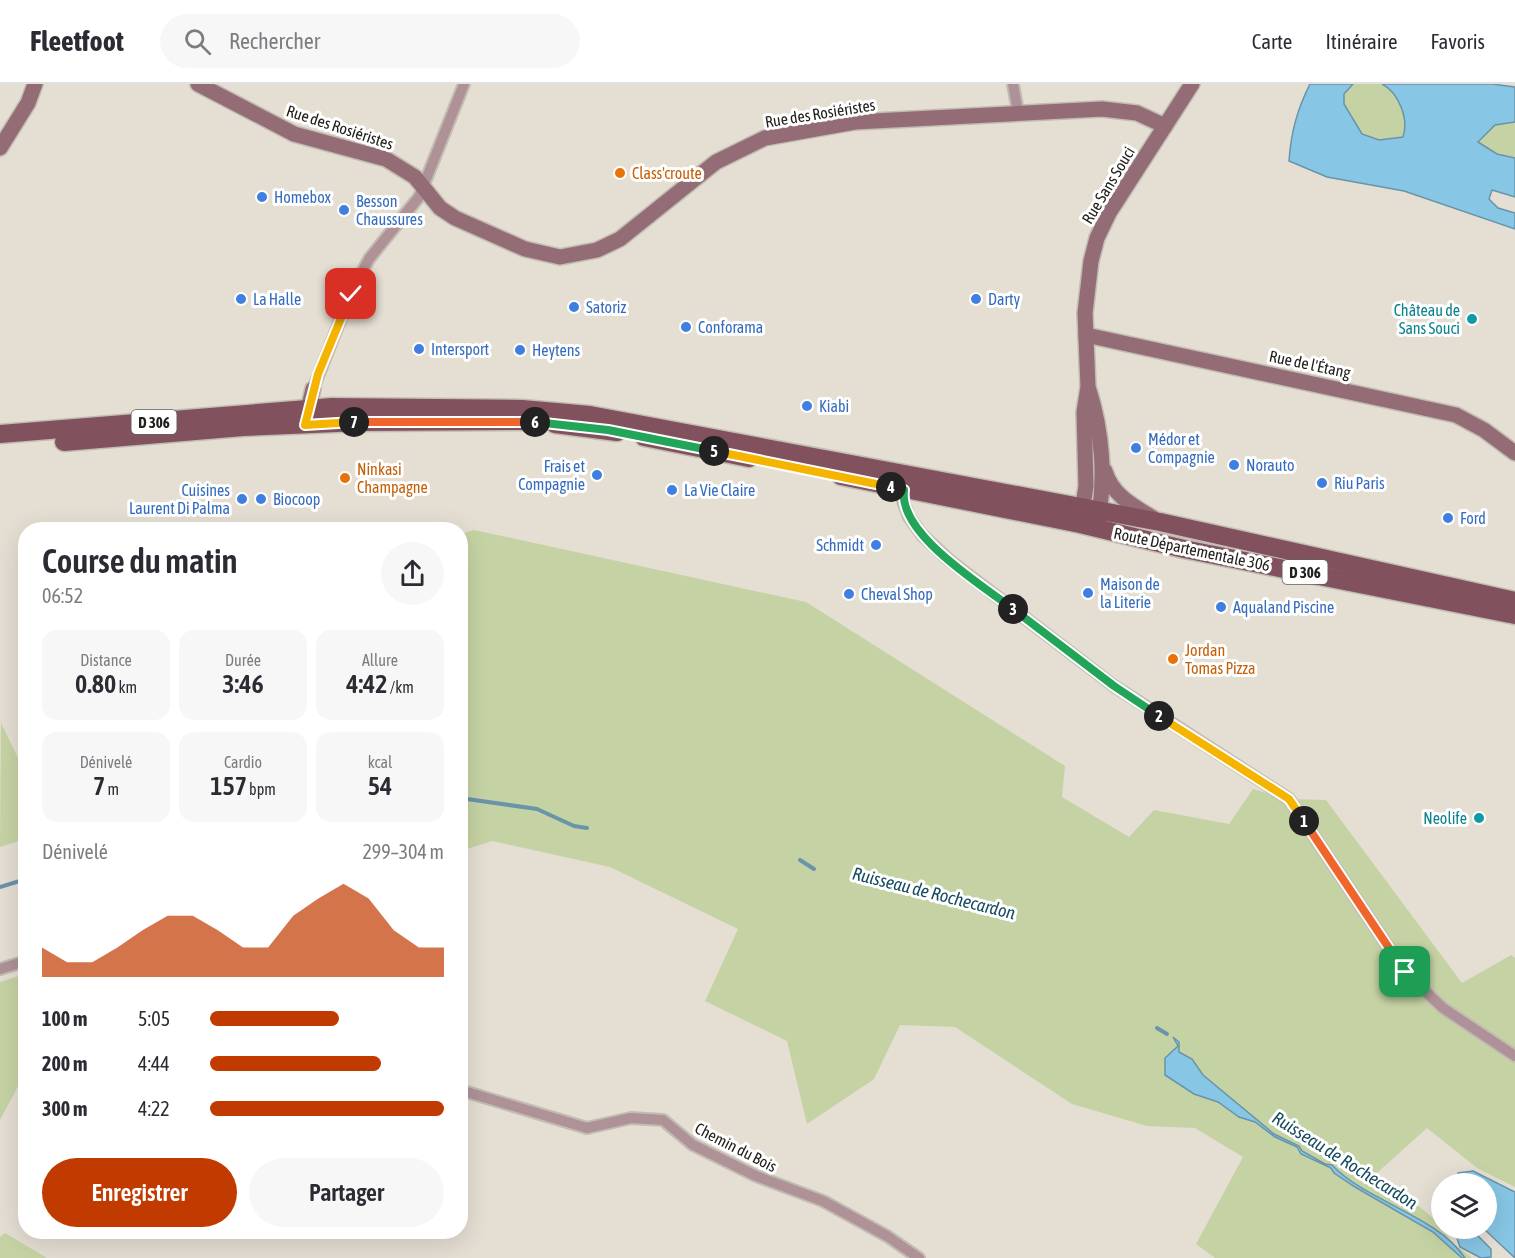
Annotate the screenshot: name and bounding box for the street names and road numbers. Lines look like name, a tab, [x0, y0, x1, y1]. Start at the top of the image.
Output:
street label: Rue des Rosiéristes	[764, 95, 877, 131]
street label: Rue des Rosiéristes	[284, 101, 396, 153]
street label: Rue Sans Souci	[1078, 143, 1138, 227]
street label: Rue de l'Étang	[1268, 347, 1352, 382]
road number: D 306	[132, 410, 176, 434]
street label: Route Départementale 306	[1112, 524, 1272, 575]
road number: D 306	[1282, 560, 1328, 584]
street label: Chemin du Bois	[692, 1119, 780, 1175]

